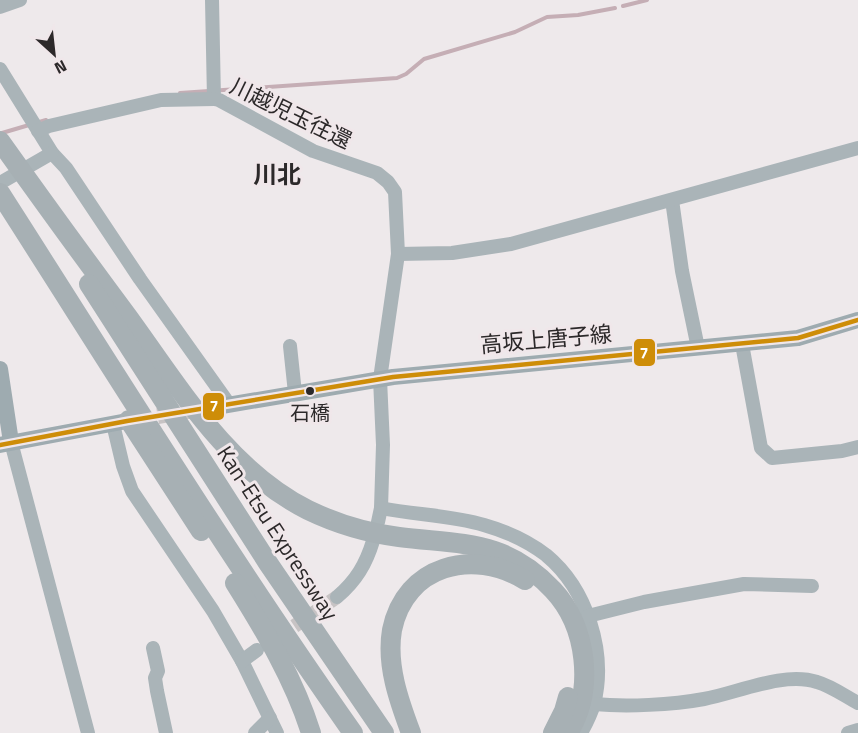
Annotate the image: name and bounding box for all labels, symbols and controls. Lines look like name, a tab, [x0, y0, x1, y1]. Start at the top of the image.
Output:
north arrow	[24, 24, 84, 84]
text: N	[50, 54, 71, 81]
street label: 川越児玉往還	[224, 69, 358, 157]
district label: 川北	[253, 156, 301, 192]
street label: 高坂上唐子線	[479, 316, 613, 362]
line badge: 7	[633, 338, 656, 367]
text: 7	[640, 341, 648, 365]
marker: 石橋	[304, 385, 316, 397]
line badge: 7	[202, 392, 225, 421]
text: 7	[210, 394, 218, 418]
place label: 石橋	[290, 397, 330, 428]
street label: Kan-Etsu Expressway	[209, 439, 348, 627]

